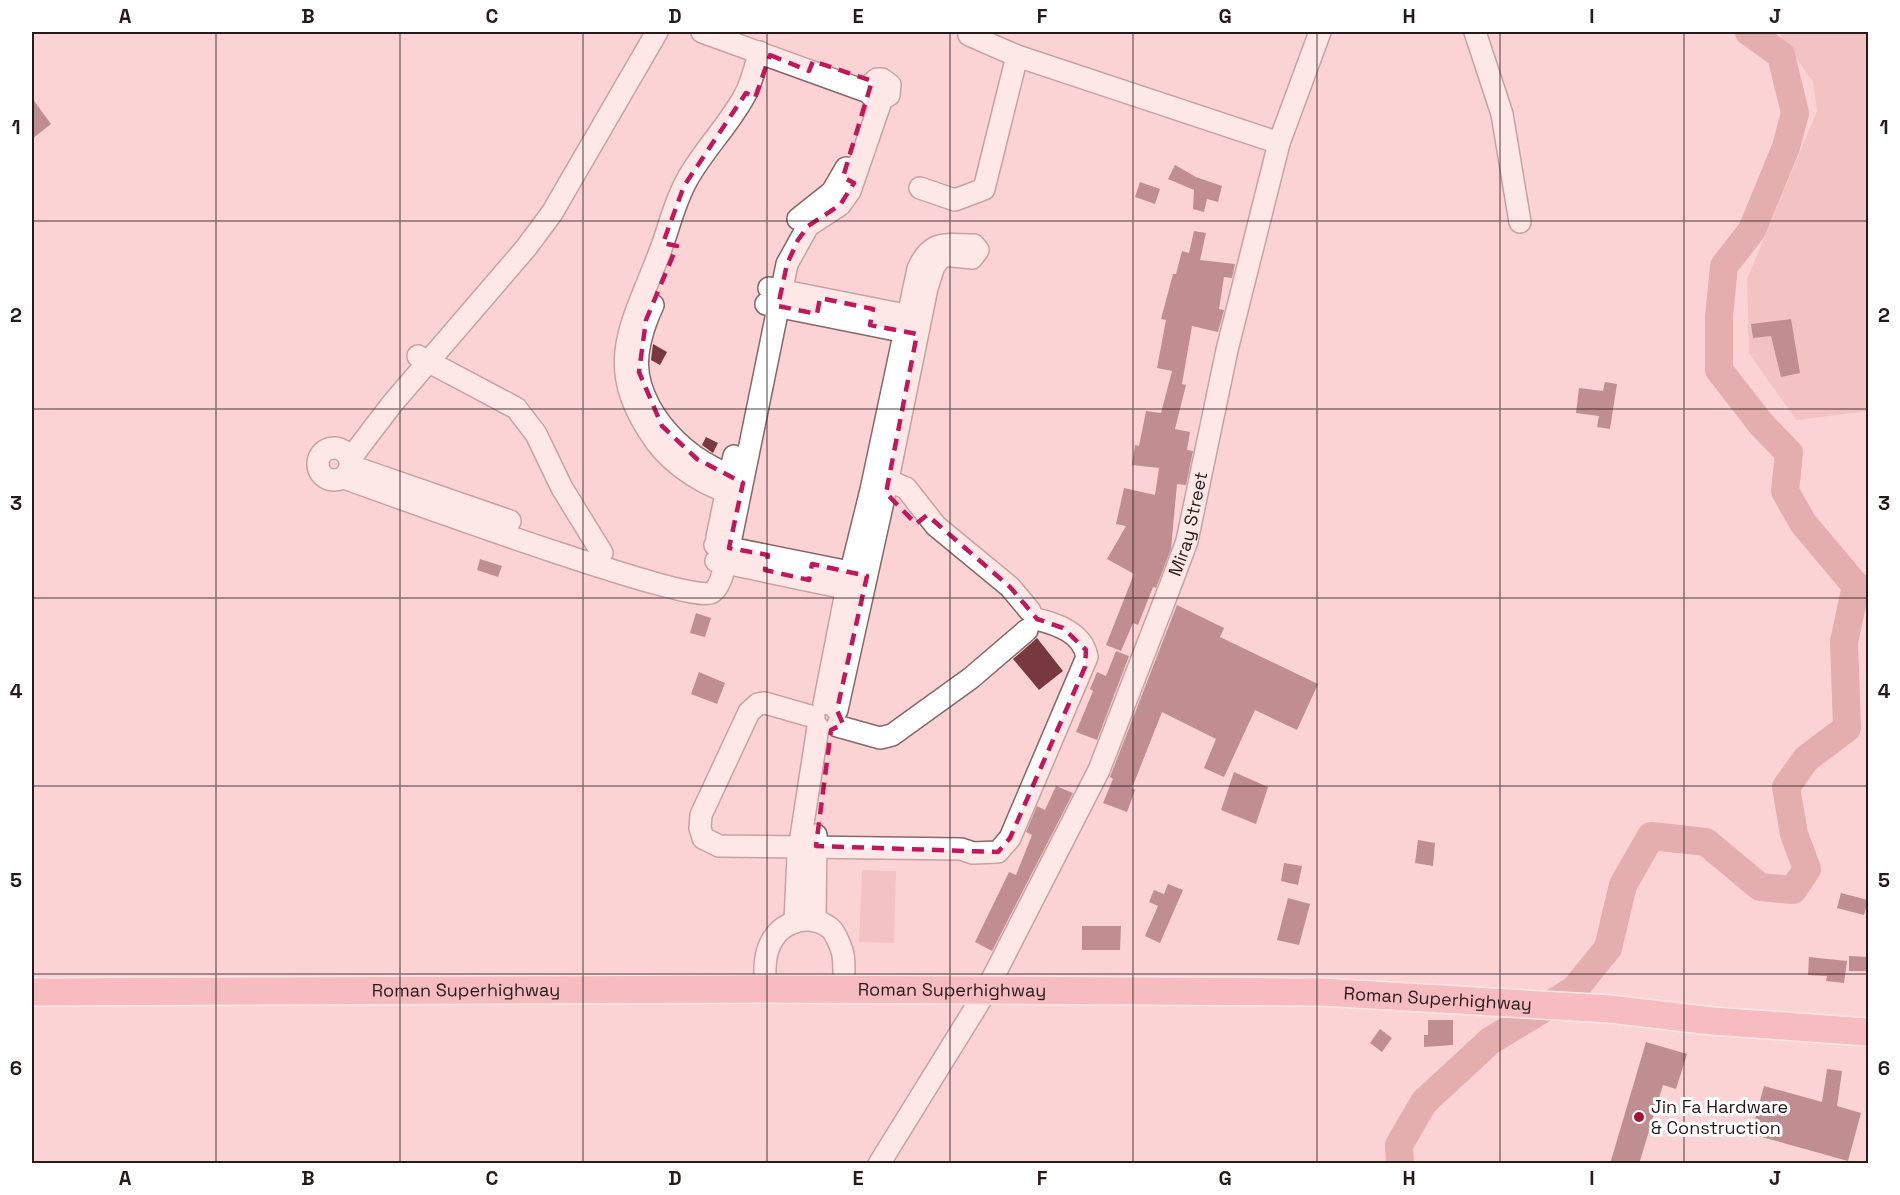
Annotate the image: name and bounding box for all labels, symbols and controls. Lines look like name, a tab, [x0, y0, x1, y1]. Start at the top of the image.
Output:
text: A	[119, 3, 132, 29]
text: B	[301, 3, 315, 29]
text: C	[486, 3, 499, 29]
text: D	[668, 3, 682, 29]
text: E	[852, 3, 864, 29]
text: F	[1037, 3, 1048, 29]
text: G	[1218, 3, 1232, 29]
text: H	[1402, 3, 1416, 29]
text: I	[1589, 3, 1595, 29]
text: J	[1769, 3, 1781, 29]
text: 1	[11, 114, 21, 140]
text: 1	[1879, 114, 1889, 140]
text: 2	[10, 302, 22, 328]
text: 2	[1878, 302, 1890, 328]
street label: Miray Street	[1163, 469, 1212, 579]
text: 3	[10, 490, 22, 516]
text: 3	[1878, 490, 1890, 516]
text: 4	[10, 678, 23, 704]
text: 4	[1878, 678, 1891, 704]
text: 5	[10, 867, 22, 893]
text: 5	[1878, 867, 1890, 893]
street label: Roman Superhighway	[372, 978, 560, 1002]
street label: Roman Superhighway	[858, 978, 1046, 1002]
street label: Roman Superhighway	[1343, 981, 1533, 1015]
text: 6	[10, 1055, 22, 1081]
text: 6	[1878, 1055, 1890, 1081]
place label: Jin Fa Hardware & Construction	[1651, 1095, 1788, 1139]
marker: Jin Fa Hardware & Construction	[1632, 1110, 1646, 1124]
text: A	[119, 1165, 132, 1191]
text: B	[301, 1165, 315, 1191]
text: C	[486, 1165, 499, 1191]
text: D	[668, 1165, 682, 1191]
text: E	[852, 1165, 864, 1191]
text: F	[1037, 1165, 1048, 1191]
text: G	[1218, 1165, 1232, 1191]
text: H	[1402, 1165, 1416, 1191]
text: I	[1589, 1165, 1595, 1191]
text: J	[1769, 1165, 1781, 1191]

